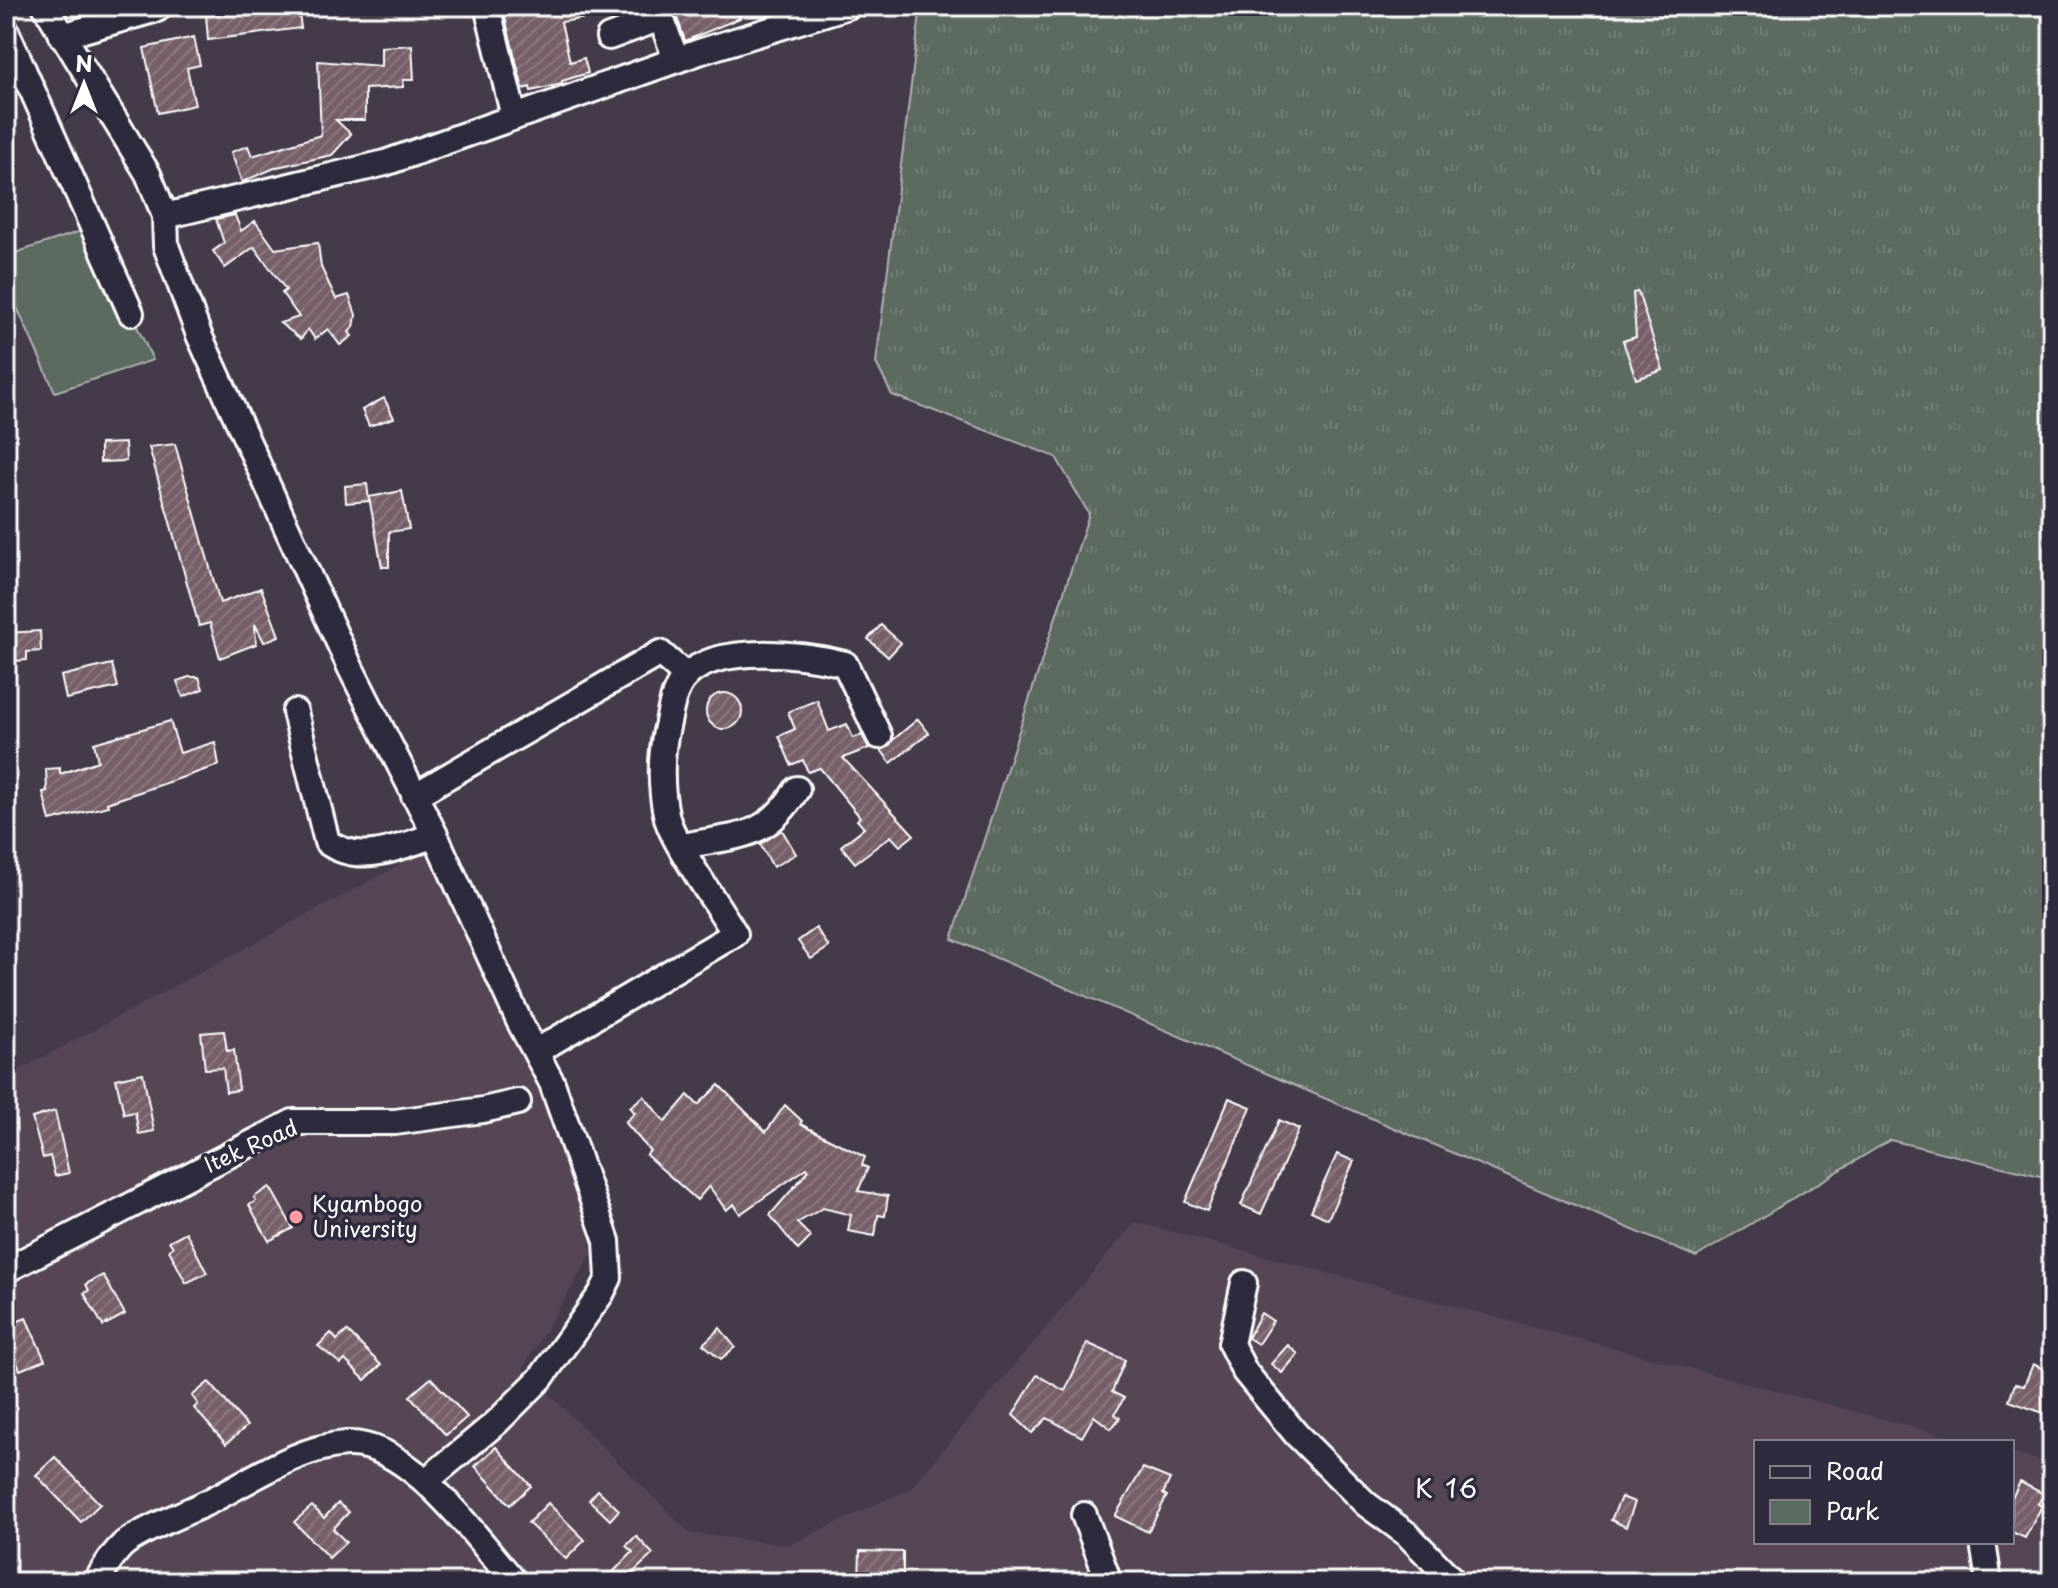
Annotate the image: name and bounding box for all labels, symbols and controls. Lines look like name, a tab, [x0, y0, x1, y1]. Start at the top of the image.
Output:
north arrow	[44, 44, 124, 124]
text: N	[75, 46, 93, 79]
street label: Itek Road	[198, 1109, 302, 1180]
place label: Kyambogo University	[312, 1186, 423, 1244]
marker: Kyambogo University	[287, 1208, 305, 1226]
legend	[1754, 1440, 2014, 1544]
text: Road	[1826, 1452, 1884, 1488]
district label: K 16	[1415, 1468, 1479, 1507]
text: Park	[1826, 1492, 1880, 1528]

